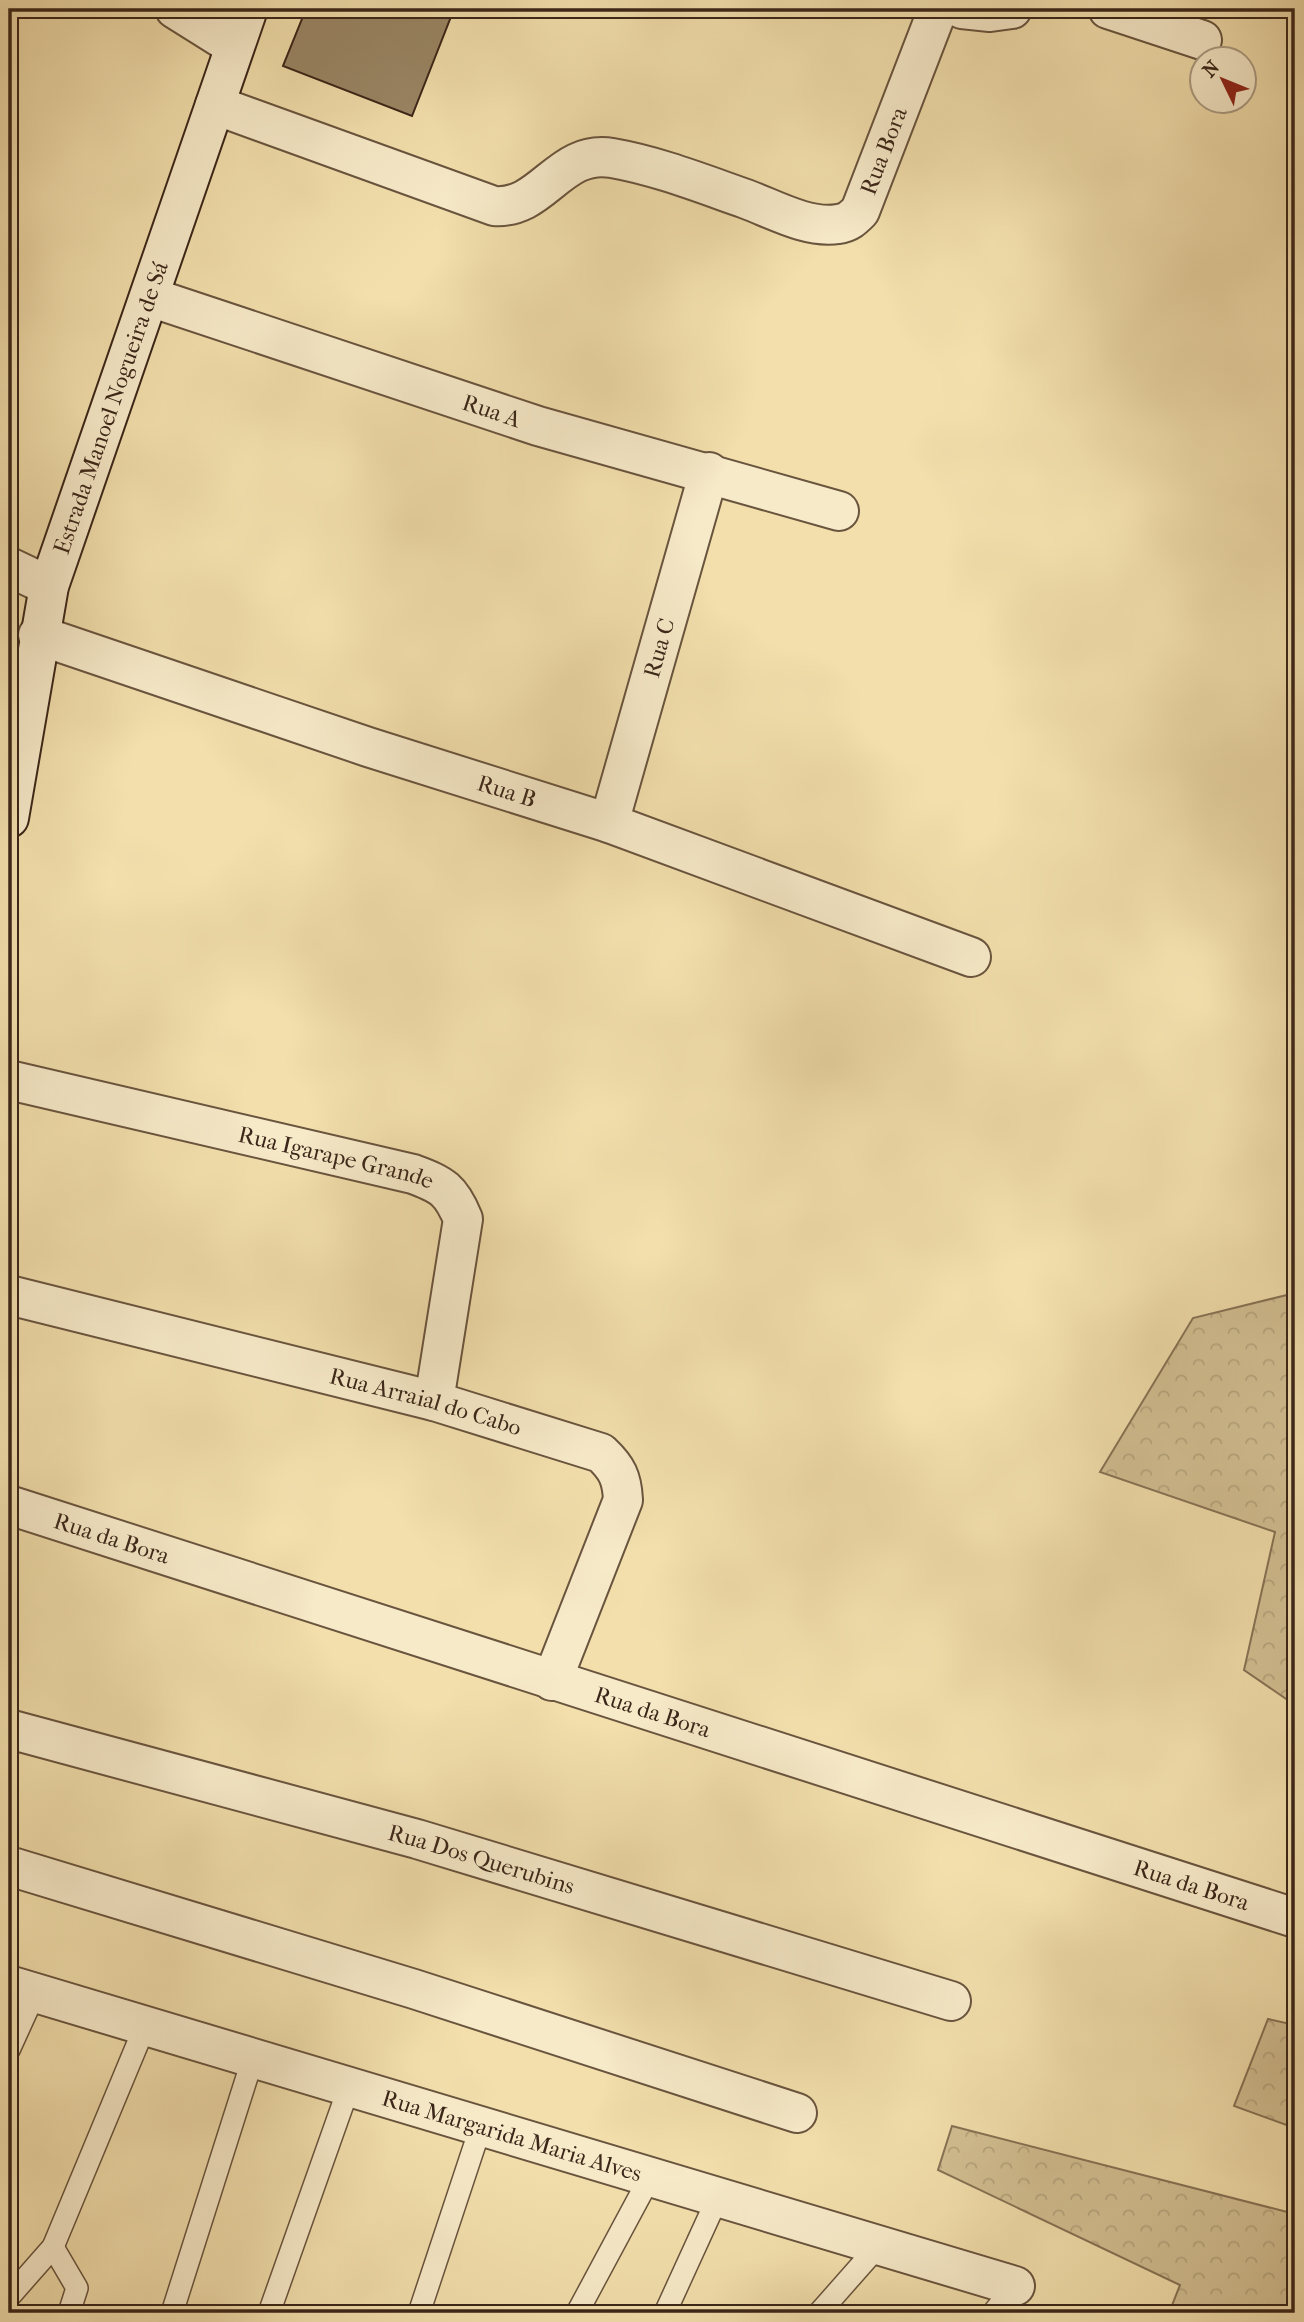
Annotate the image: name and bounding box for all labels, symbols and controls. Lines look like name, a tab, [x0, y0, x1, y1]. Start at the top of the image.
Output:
north arrow	[1188, 46, 1258, 116]
text: N	[1198, 56, 1225, 82]
street label: Rua Bora	[855, 103, 913, 199]
street label: Estrada Manoel Nogueira de Sá	[48, 258, 174, 558]
street label: Rua A	[459, 389, 525, 434]
street label: Rua C	[638, 615, 681, 681]
street label: Rua B	[474, 769, 539, 813]
street label: Rua Igarape Grande	[236, 1121, 438, 1195]
street label: Rua Arraial do Cabo	[327, 1363, 525, 1441]
street label: Rua da Bora	[50, 1507, 173, 1570]
street label: Rua da Bora	[591, 1681, 714, 1743]
street label: Rua Dos Querubins	[385, 1819, 578, 1900]
street label: Rua da Bora	[1130, 1854, 1253, 1917]
street label: Rua Margarida Maria Alves	[379, 2084, 645, 2188]

